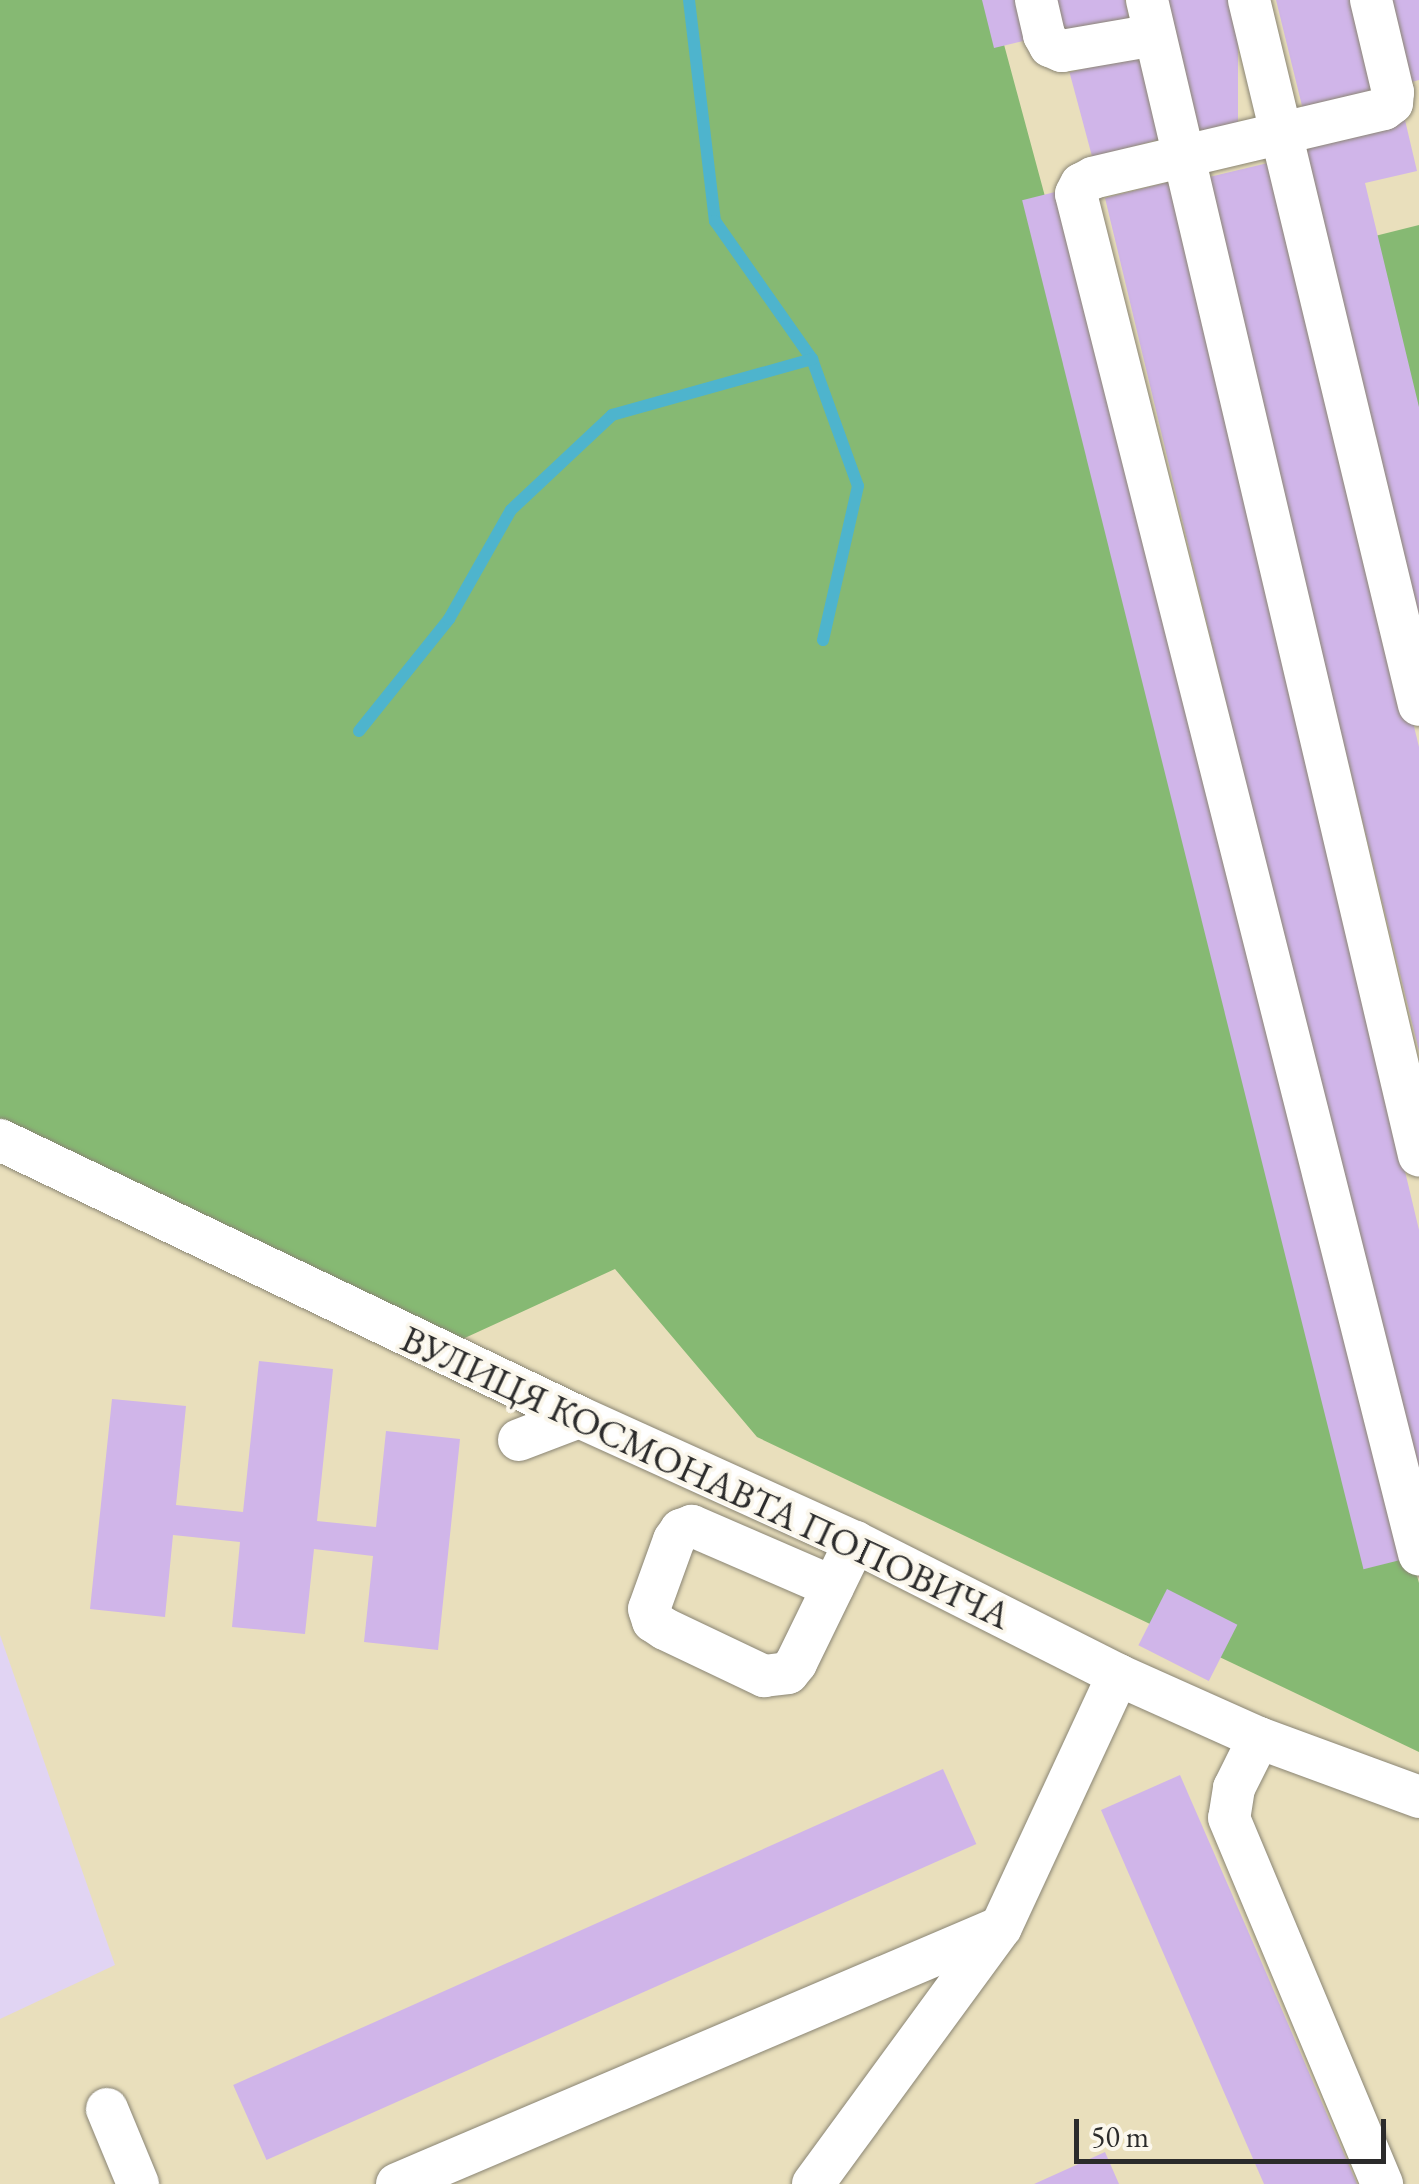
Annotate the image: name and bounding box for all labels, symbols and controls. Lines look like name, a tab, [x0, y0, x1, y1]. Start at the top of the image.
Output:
street label: ВУЛИЦЯ КОСМОНАВТА ПОПОВИЧА	[394, 1315, 1018, 1639]
scale bar	[1079, 2099, 1392, 2161]
text: 50 m	[1091, 2117, 1149, 2156]

